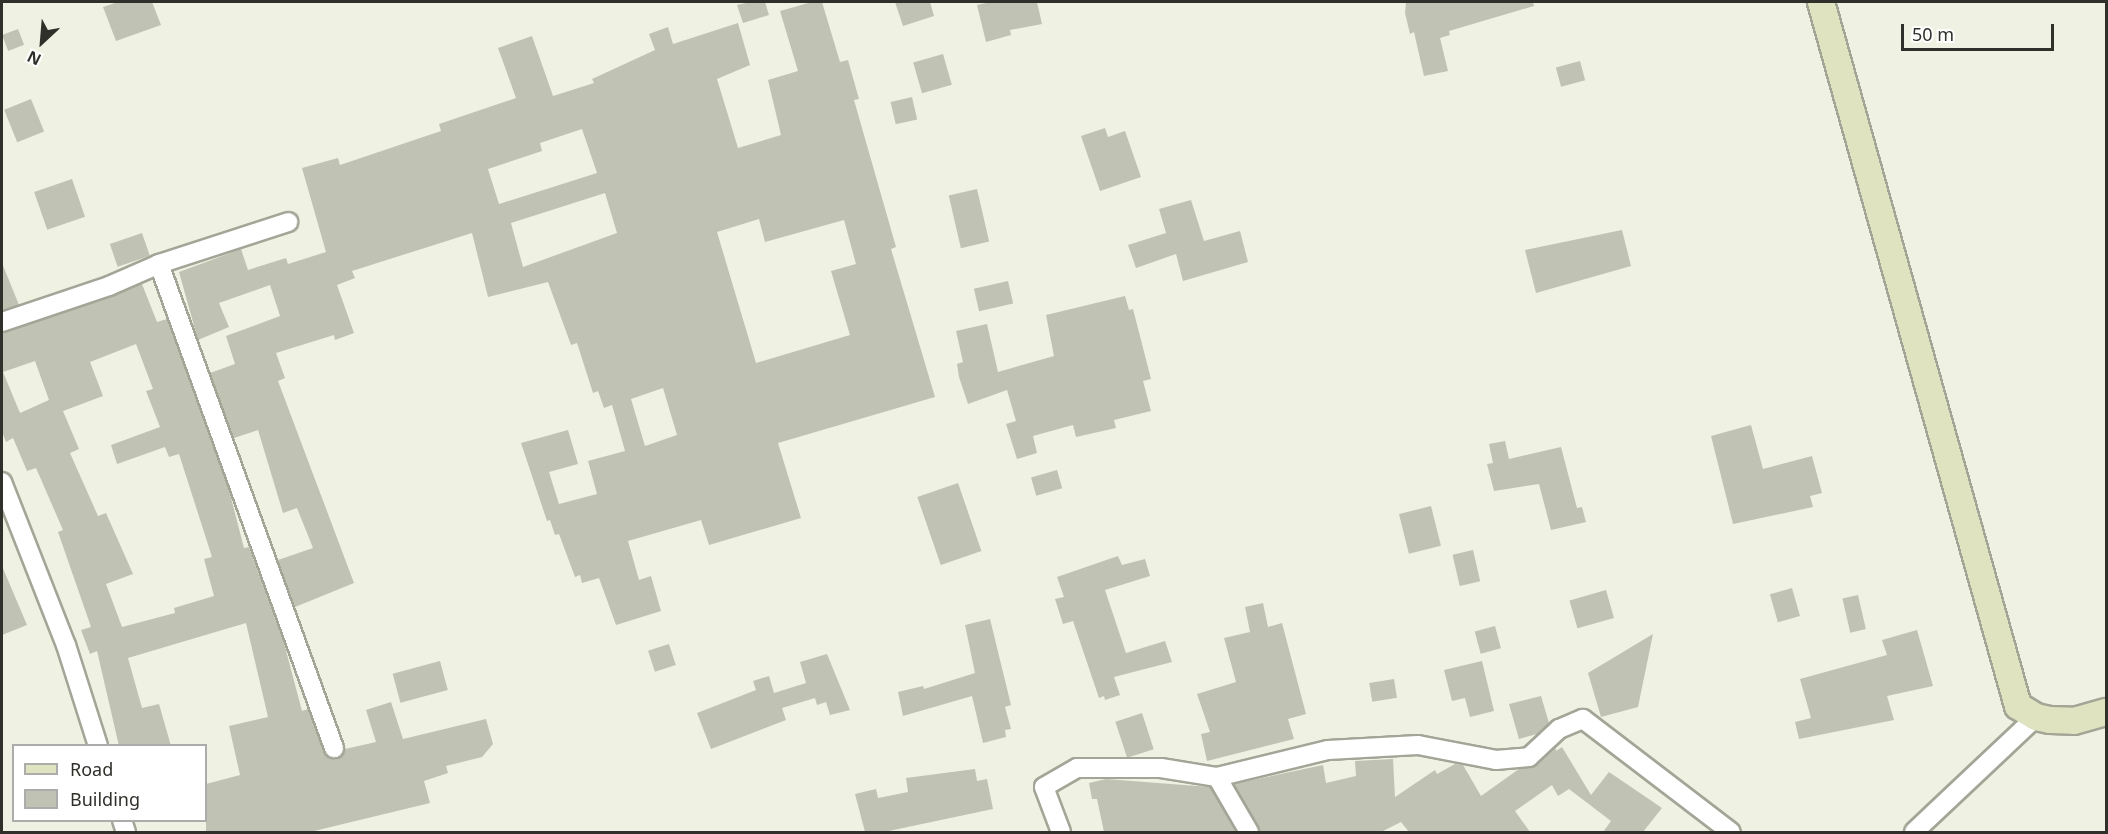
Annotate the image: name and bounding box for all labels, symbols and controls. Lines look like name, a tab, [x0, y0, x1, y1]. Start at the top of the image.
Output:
north arrow	[12, 12, 72, 72]
scale bar	[1904, 12, 2057, 50]
text: 50 m	[1912, 22, 1954, 46]
text: N	[23, 45, 45, 71]
legend	[12, 744, 207, 822]
text: Road	[70, 757, 113, 781]
text: Building	[70, 787, 140, 811]

